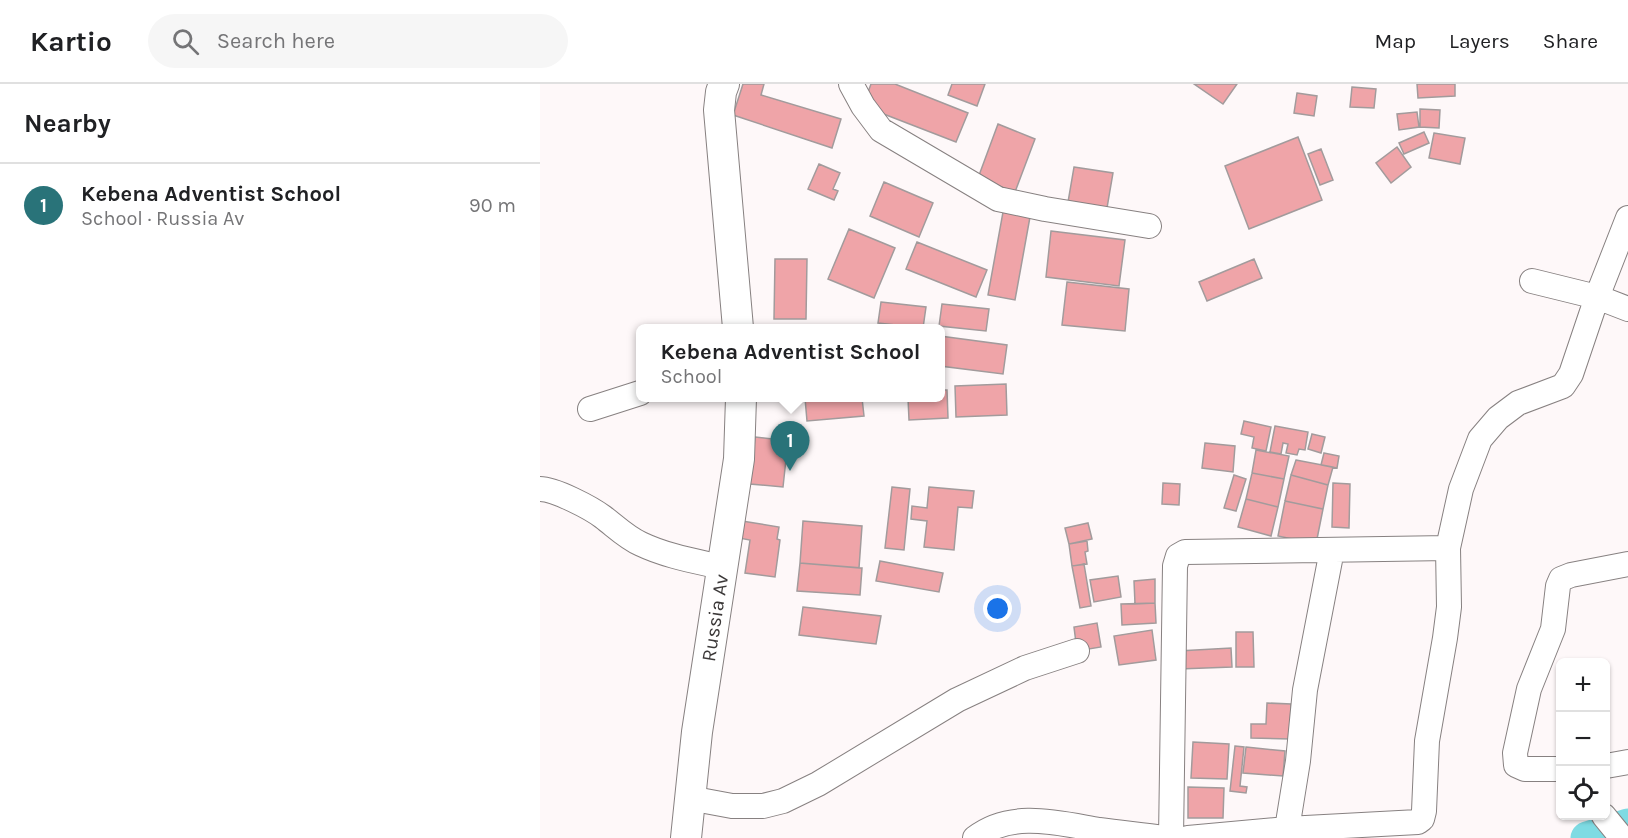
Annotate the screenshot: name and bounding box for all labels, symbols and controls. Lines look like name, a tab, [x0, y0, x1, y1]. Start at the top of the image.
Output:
search box	[148, 14, 568, 68]
text: Kartio	[30, 25, 112, 58]
icon: search	[169, 25, 202, 58]
text: Search here	[217, 28, 335, 54]
text: Map	[1374, 29, 1416, 53]
text: Layers	[1449, 29, 1510, 53]
text: Share	[1543, 29, 1598, 53]
text: Nearby	[24, 108, 111, 139]
text: Kebena Adventist School	[81, 181, 341, 207]
text: 1	[40, 194, 47, 217]
text: 90 m	[469, 194, 516, 217]
text: School · Russia Av	[81, 207, 244, 230]
popup	[636, 324, 945, 402]
text: Kebena Adventist School	[660, 339, 921, 365]
text: School	[660, 365, 722, 388]
pin: 1	[770, 422, 810, 471]
street label: Russia Av	[697, 573, 733, 663]
your location	[983, 594, 1012, 623]
map controls	[1556, 658, 1610, 820]
button: +	[1556, 658, 1610, 712]
button: −	[1556, 712, 1610, 766]
button: locate	[1556, 766, 1610, 820]

